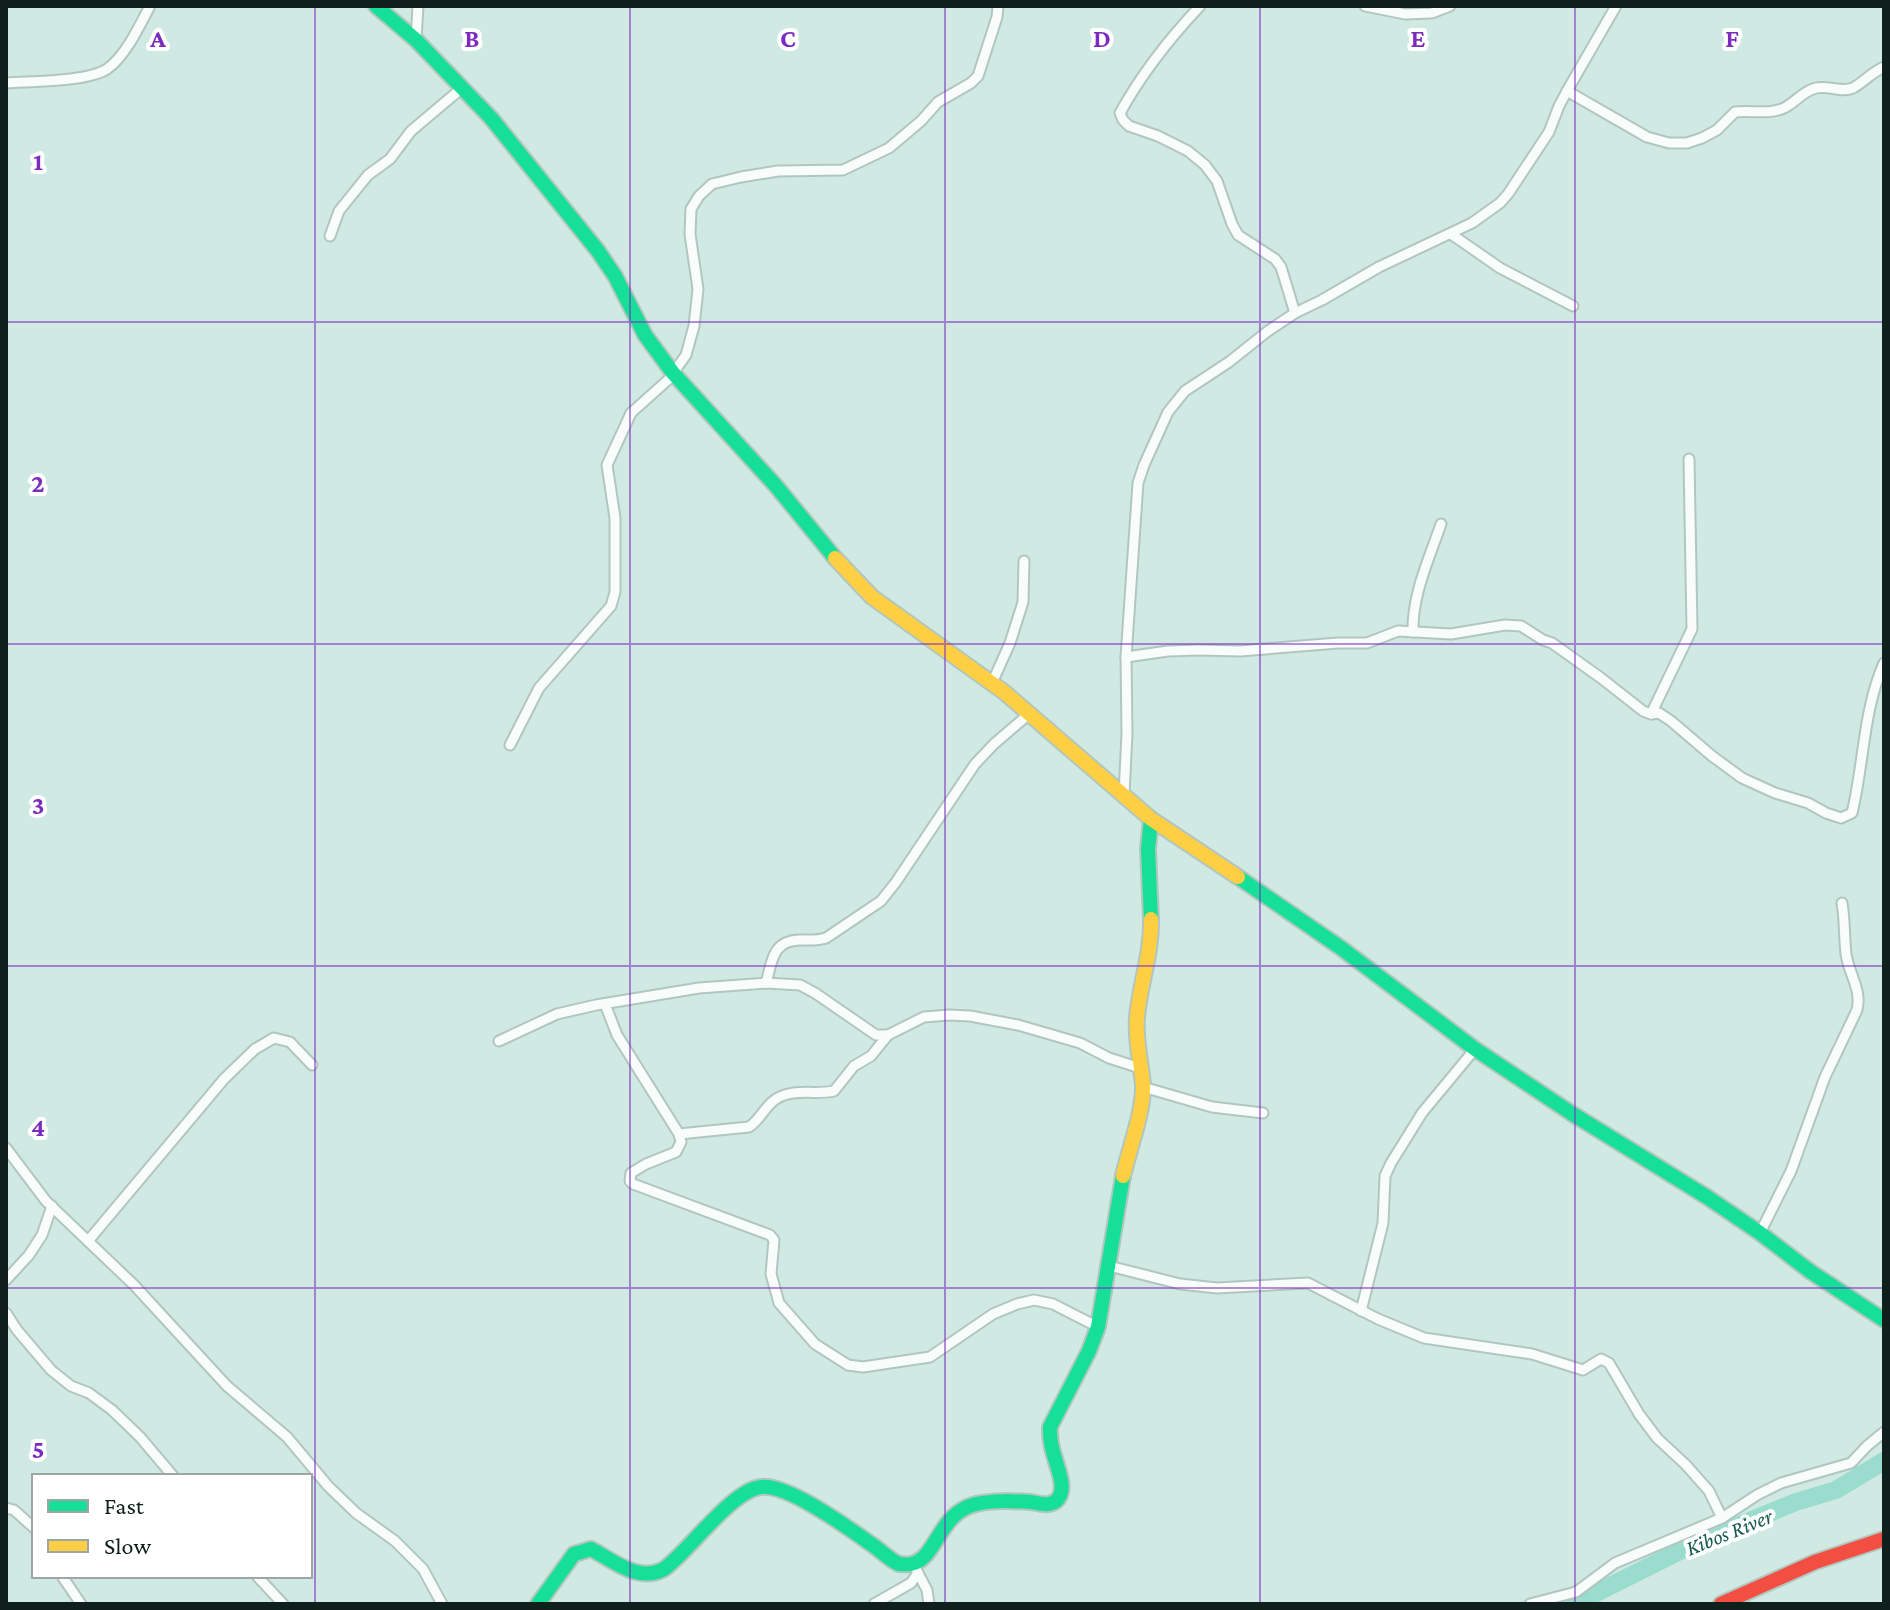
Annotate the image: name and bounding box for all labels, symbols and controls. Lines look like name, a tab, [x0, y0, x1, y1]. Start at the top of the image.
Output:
text: A	[149, 24, 166, 53]
text: B	[464, 24, 480, 53]
text: C	[780, 24, 796, 53]
text: D	[1093, 24, 1111, 53]
text: E	[1411, 24, 1426, 53]
text: F	[1725, 24, 1739, 53]
text: 1	[33, 147, 43, 176]
text: 2	[31, 469, 45, 498]
text: 3	[32, 791, 44, 820]
text: 4	[31, 1113, 45, 1142]
text: 5	[32, 1435, 44, 1464]
legend	[32, 1474, 312, 1578]
text: Fast	[104, 1492, 145, 1519]
water label: Kibos River	[1682, 1503, 1777, 1561]
text: Slow	[104, 1532, 151, 1559]

